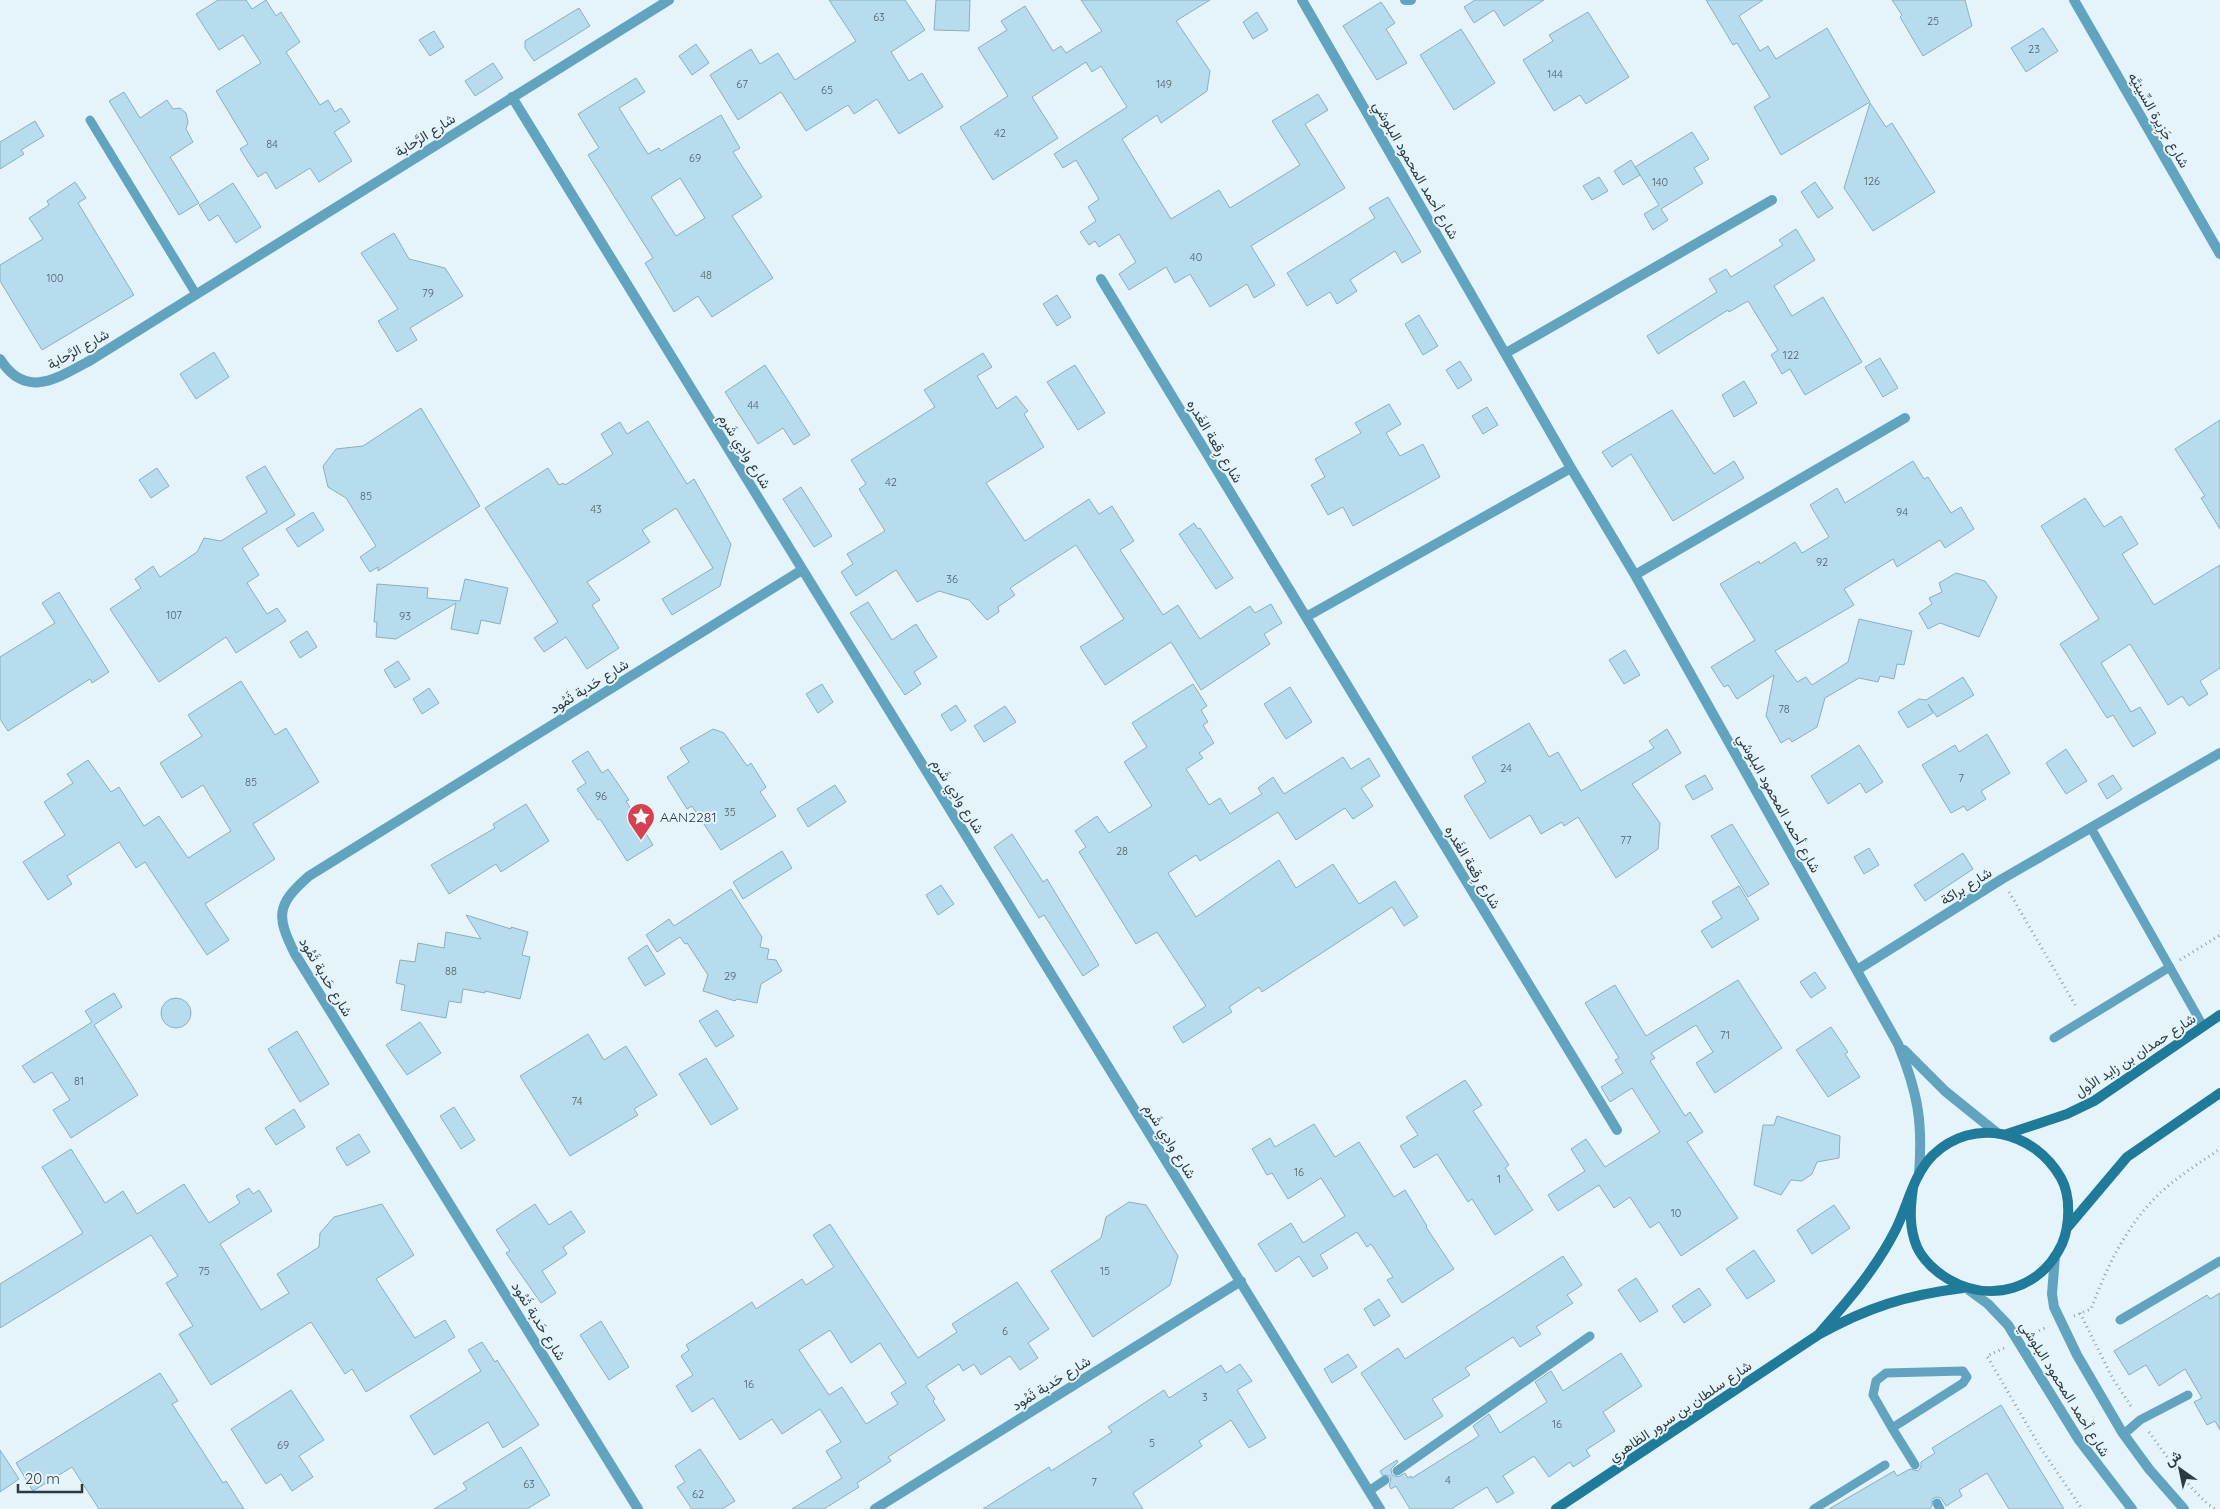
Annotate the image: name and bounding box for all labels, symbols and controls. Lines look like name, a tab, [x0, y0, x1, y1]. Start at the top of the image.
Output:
house number: 63	[873, 10, 885, 24]
house number: 25	[1927, 14, 1939, 28]
house number: 23	[2028, 42, 2040, 56]
house number: 144	[1547, 67, 1563, 81]
street label: شارع جَزِيرة السِّينيَّه	[2122, 69, 2194, 172]
house number: 67	[736, 77, 748, 91]
house number: 149	[1156, 77, 1172, 91]
house number: 65	[821, 83, 833, 97]
street label: شارع أحمد المحمود البلوشي	[1366, 98, 1463, 244]
street label: شارع الرَّحابة	[391, 109, 460, 162]
house number: 42	[994, 126, 1006, 140]
house number: 84	[266, 137, 278, 151]
house number: 69	[689, 151, 701, 165]
house number: 126	[1864, 174, 1880, 188]
house number: 140	[1652, 175, 1668, 189]
house number: 40	[1190, 250, 1202, 264]
house number: 48	[700, 268, 712, 282]
house number: 100	[46, 271, 64, 285]
house number: 79	[422, 286, 434, 300]
street label: شارع الرَّحابة	[44, 325, 113, 375]
house number: 122	[1783, 348, 1799, 362]
street label: شارع رِقعة الغَدره	[1181, 396, 1247, 487]
house number: 44	[747, 398, 759, 412]
street label: شارع وادِي شَرم	[712, 410, 775, 494]
house number: 42	[885, 475, 897, 489]
house number: 85	[360, 489, 372, 503]
house number: 43	[590, 502, 602, 516]
house number: 94	[1896, 505, 1908, 519]
house number: 92	[1816, 555, 1828, 569]
house number: 36	[946, 572, 958, 586]
house number: 107	[166, 608, 182, 622]
house number: 93	[399, 609, 411, 623]
street label: شارع حَدبة ثَمُود	[546, 655, 633, 719]
house number: 78	[1778, 702, 1790, 716]
street label: شارع أحمد المحمود البلوشي	[1731, 730, 1825, 877]
street label: شارع وادِي شَرم	[925, 755, 988, 839]
house number: 24	[1500, 761, 1512, 775]
house number: 7	[1958, 771, 1964, 785]
house number: 85	[245, 775, 257, 789]
house number: 96	[595, 789, 607, 803]
place icon: AAN2281	[626, 802, 656, 841]
house number: 35	[724, 805, 736, 819]
place label: AAN2281	[660, 808, 717, 826]
street label: شارع رِقعة الغَدره	[1439, 822, 1505, 913]
house number: 77	[1620, 833, 1632, 847]
house number: 28	[1116, 844, 1128, 858]
street label: شارع براكة	[1937, 863, 1996, 911]
street label: شارع حَدبة ثَمُود	[294, 934, 357, 1021]
house number: 88	[445, 964, 457, 978]
house number: 29	[724, 969, 736, 983]
street label: شارع حمدان بن زايد الأول	[2071, 1009, 2200, 1102]
house number: 71	[1720, 1028, 1730, 1042]
house number: 81	[74, 1074, 84, 1088]
house number: 74	[572, 1094, 583, 1108]
street label: شارع وادِي شَرم	[1137, 1100, 1200, 1184]
house number: 16	[1294, 1165, 1304, 1179]
house number: 1	[1497, 1172, 1501, 1186]
house number: 10	[1671, 1206, 1681, 1220]
house number: 75	[198, 1264, 210, 1278]
house number: 15	[1100, 1264, 1110, 1278]
street label: شارع حَدبة ثَمُود	[506, 1278, 570, 1365]
street label: شارع أحمد المحمود البلوشي	[2013, 1318, 2114, 1462]
house number: 6	[1002, 1324, 1008, 1338]
street label: شارع حَدبة ثَمُود	[1008, 1352, 1095, 1416]
street label: شارع سلطان بن سرور الظاهري	[1605, 1356, 1757, 1468]
house number: 16	[744, 1377, 754, 1391]
house number: 3	[1202, 1390, 1208, 1404]
house number: 16	[1552, 1417, 1562, 1431]
house number: 5	[1149, 1436, 1155, 1450]
house number: 69	[277, 1438, 289, 1452]
north arrow	[2155, 1444, 2205, 1494]
text: ش	[2161, 1446, 2185, 1470]
scale bar	[18, 1462, 81, 1494]
text: 20 m	[25, 1469, 60, 1488]
house number: 4	[1445, 1473, 1451, 1487]
house number: 7	[1091, 1475, 1097, 1489]
house number: 63	[523, 1477, 535, 1491]
house number: 62	[692, 1487, 704, 1501]

